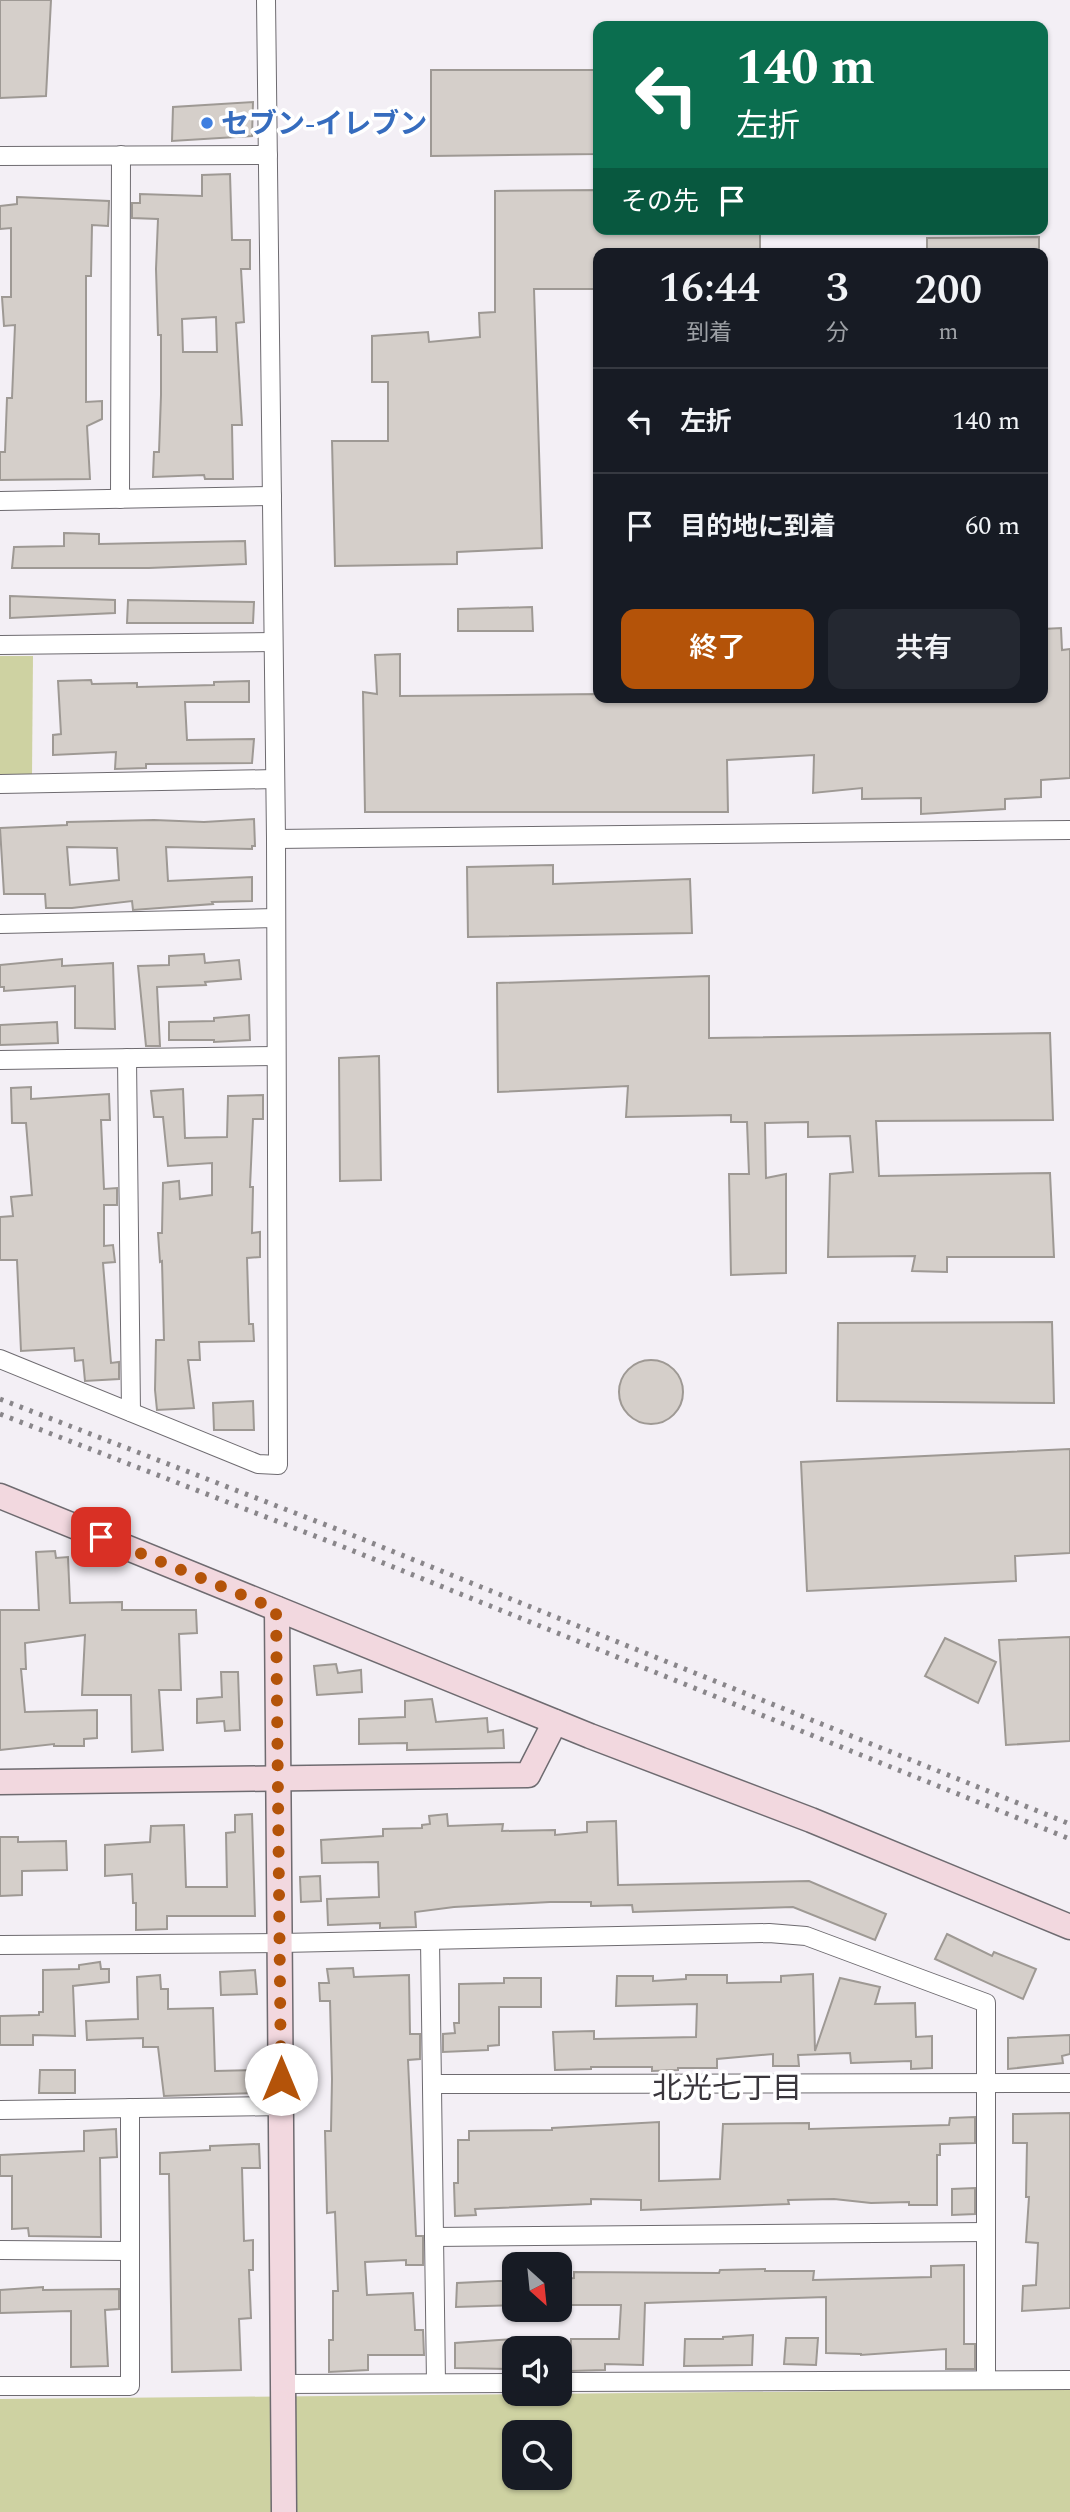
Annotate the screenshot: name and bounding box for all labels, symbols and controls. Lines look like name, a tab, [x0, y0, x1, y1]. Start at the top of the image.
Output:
text: 140 m	[736, 31, 875, 106]
icon: left	[621, 49, 712, 140]
text: 左折	[736, 102, 800, 151]
place label: セブン-イレブン	[221, 103, 427, 146]
marker: セブン-イレブン	[199, 115, 215, 131]
text: その先	[621, 182, 699, 222]
icon: arrive	[713, 182, 751, 220]
text: 16:44	[659, 257, 760, 320]
text: 3	[826, 257, 848, 320]
text: 200	[915, 259, 982, 322]
text: m	[938, 315, 958, 350]
text: 到着	[686, 316, 732, 351]
text: 分	[826, 316, 849, 351]
text: 140 m	[952, 401, 1020, 441]
icon: left	[621, 402, 659, 440]
text: 左折	[680, 402, 732, 442]
text: 60 m	[965, 506, 1020, 546]
icon: arrive	[621, 507, 659, 545]
text: 目的地に到着	[680, 507, 836, 547]
button: 終了	[621, 609, 814, 689]
button: 共有	[828, 609, 1020, 689]
pin	[71, 1507, 131, 1567]
icon: arrive	[82, 1518, 120, 1556]
position arrow	[244, 2042, 318, 2116]
district label: 北光七丁目	[652, 2066, 802, 2112]
north arrow	[502, 2252, 572, 2322]
map controls	[502, 2252, 572, 2490]
button: sound	[502, 2336, 572, 2406]
button: search	[502, 2420, 572, 2490]

